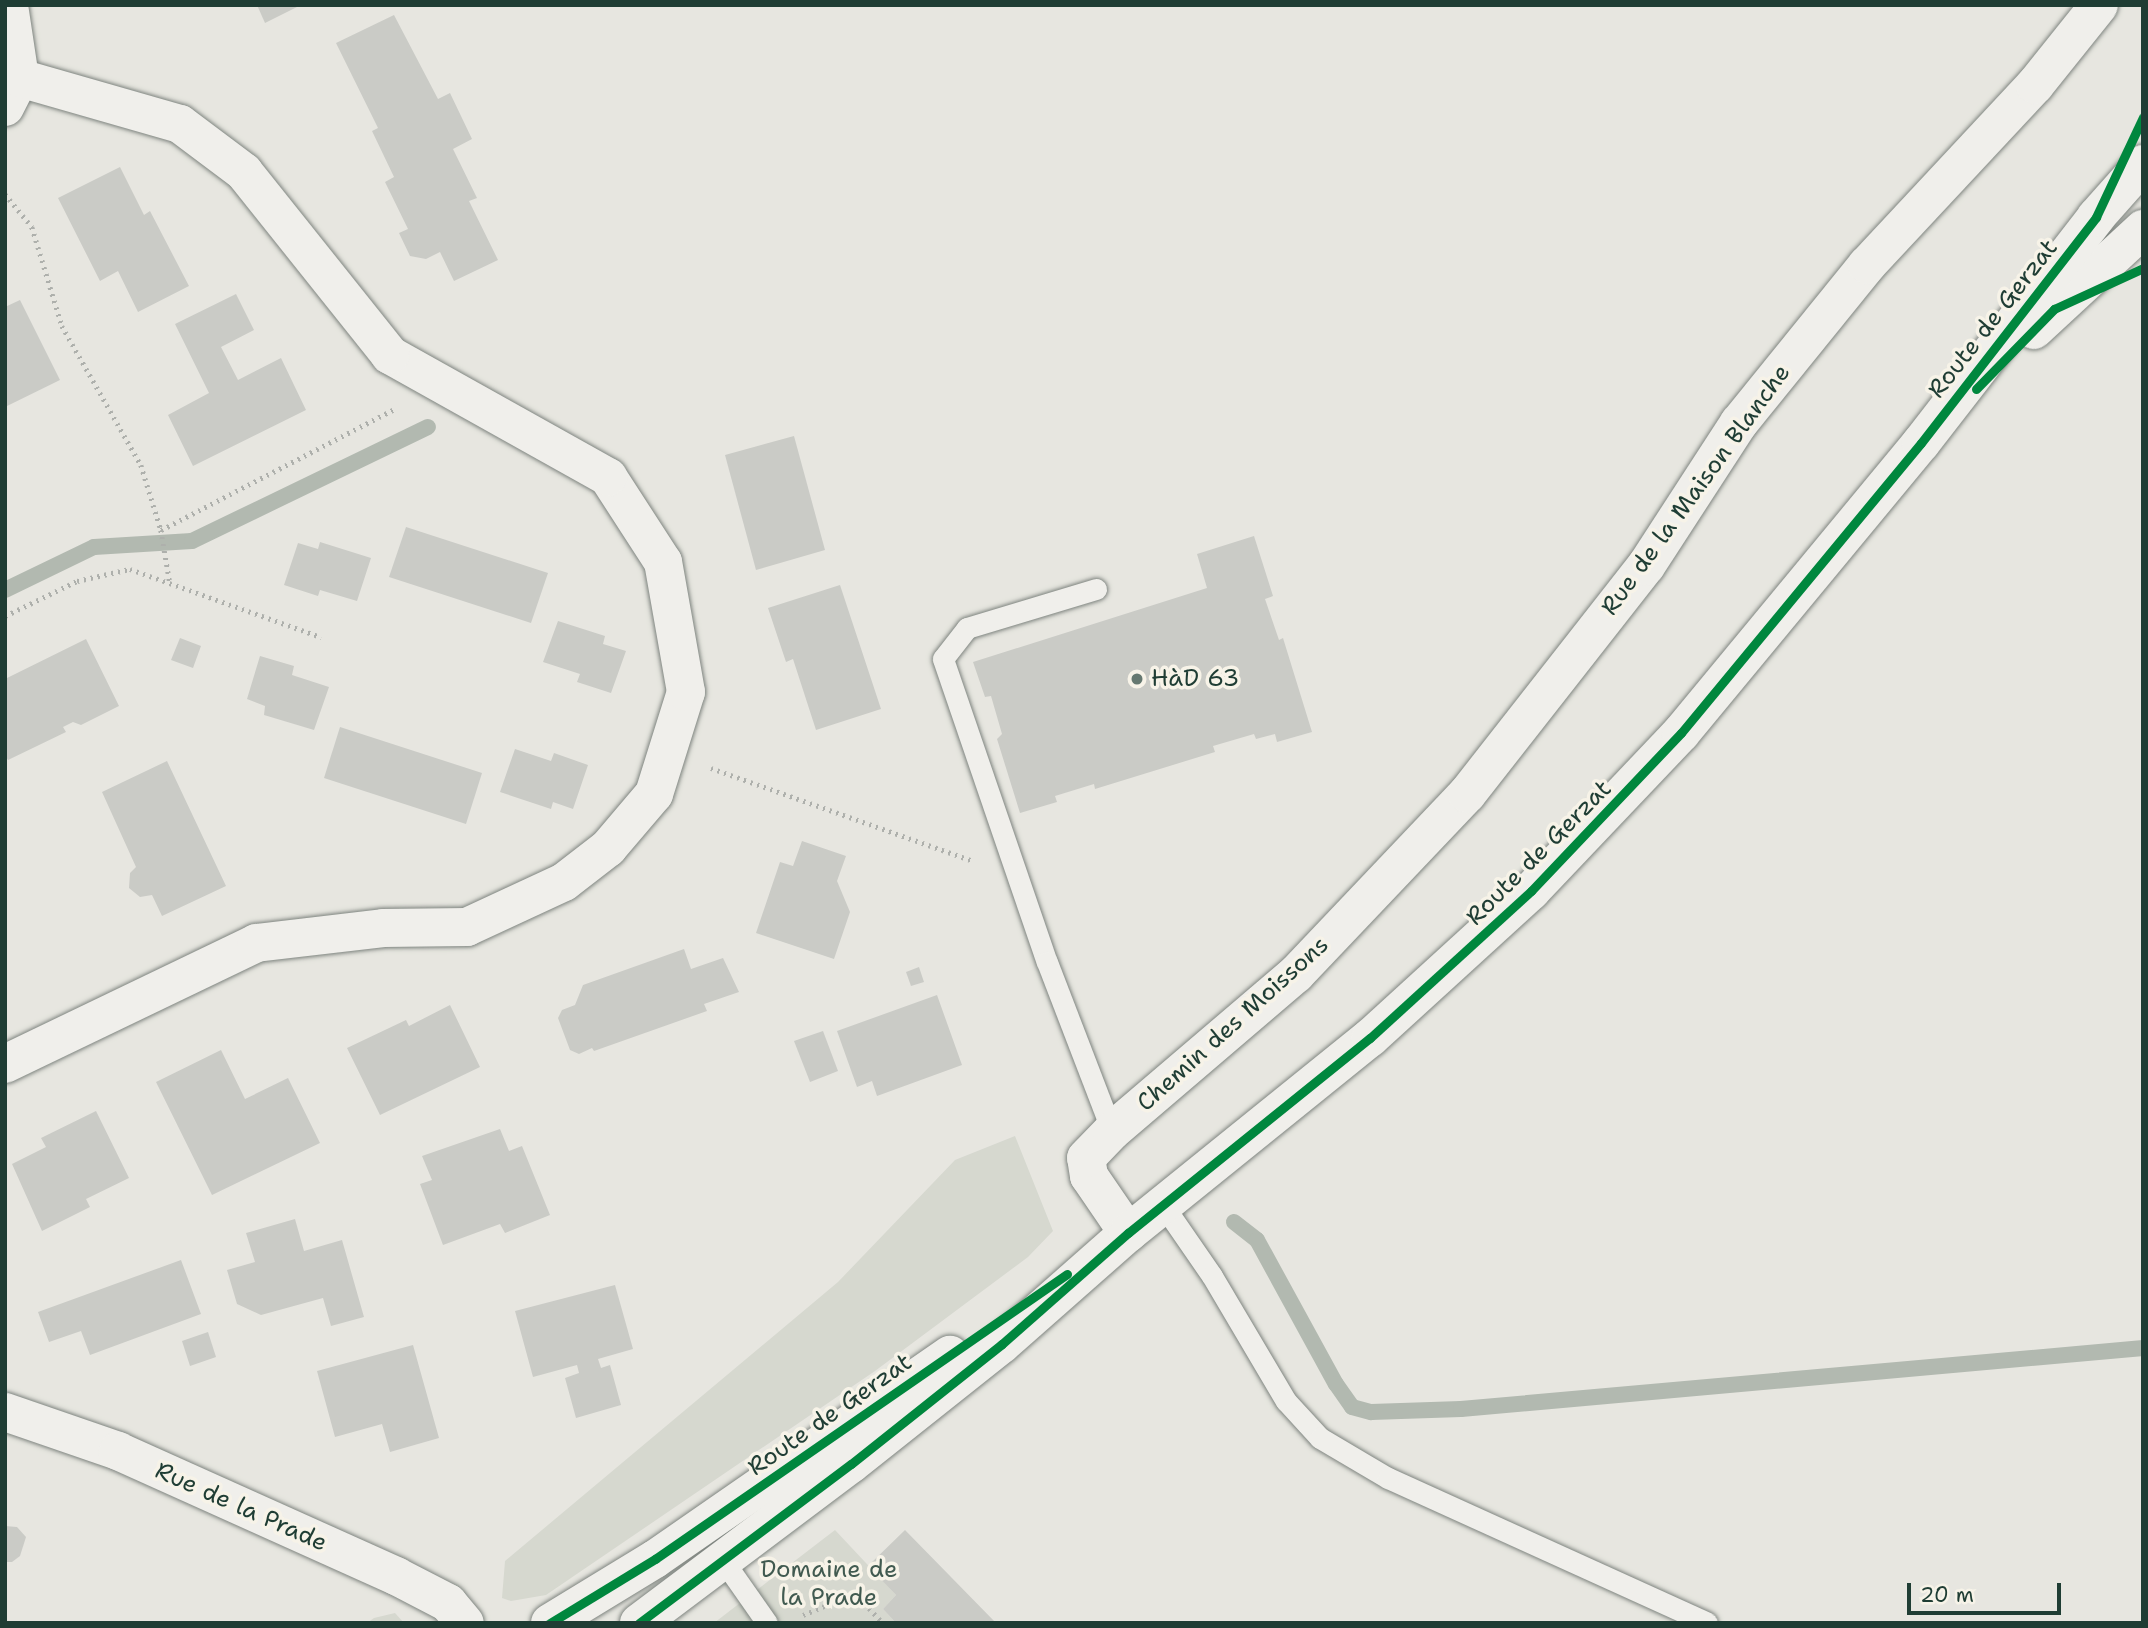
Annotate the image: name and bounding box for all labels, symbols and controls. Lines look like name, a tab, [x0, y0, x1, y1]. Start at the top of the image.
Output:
street label: Route de Gerzat	[1922, 234, 2064, 404]
street label: Rue de la Maison Blanche	[1595, 359, 1797, 621]
place label: HàD 63	[1151, 665, 1239, 693]
marker: HàD 63	[1129, 671, 1145, 687]
street label: Route de Gerzat	[1461, 775, 1617, 931]
street label: Chemin des Moissons	[1131, 930, 1335, 1118]
street label: Route de Gerzat	[743, 1348, 917, 1482]
street label: Rue de la Prade	[151, 1456, 331, 1558]
park label: Domaine de la Prade	[761, 1556, 897, 1612]
scale bar	[1910, 1568, 2064, 1612]
text: 20 m	[1920, 1581, 1974, 1609]

